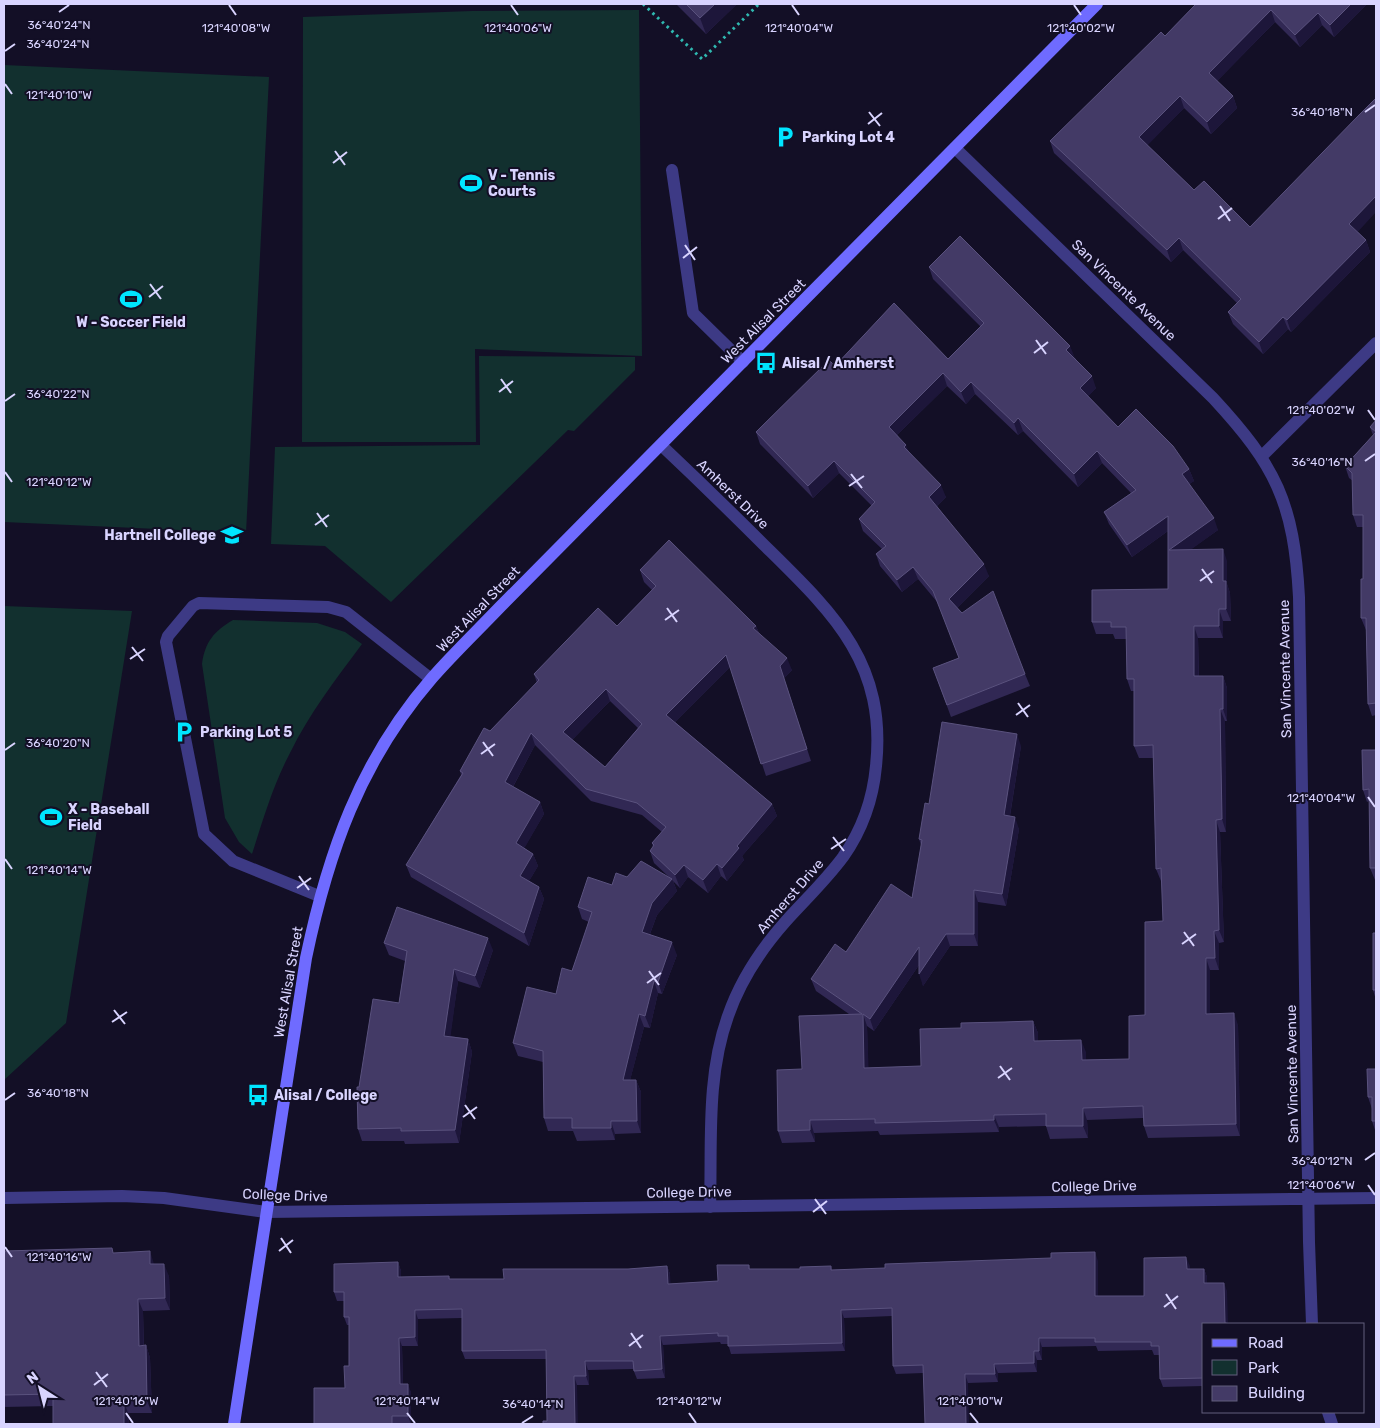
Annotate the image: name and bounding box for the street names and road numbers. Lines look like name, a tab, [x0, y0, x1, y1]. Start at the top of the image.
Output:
street label: San Vincente Avenue	[1068, 236, 1179, 345]
street label: West Alisal Street	[717, 275, 810, 367]
street label: Amherst Drive	[693, 456, 772, 533]
street label: West Alisal Street	[433, 563, 524, 656]
street label: San Vincente Avenue	[1276, 600, 1295, 738]
street label: Amherst Drive	[753, 855, 827, 937]
street label: West Alisal Street	[270, 925, 307, 1039]
street label: San Vincente Avenue	[1283, 1005, 1302, 1143]
street label: College Drive	[1051, 1177, 1137, 1196]
street label: College Drive	[646, 1183, 732, 1202]
street label: College Drive	[242, 1186, 328, 1205]

